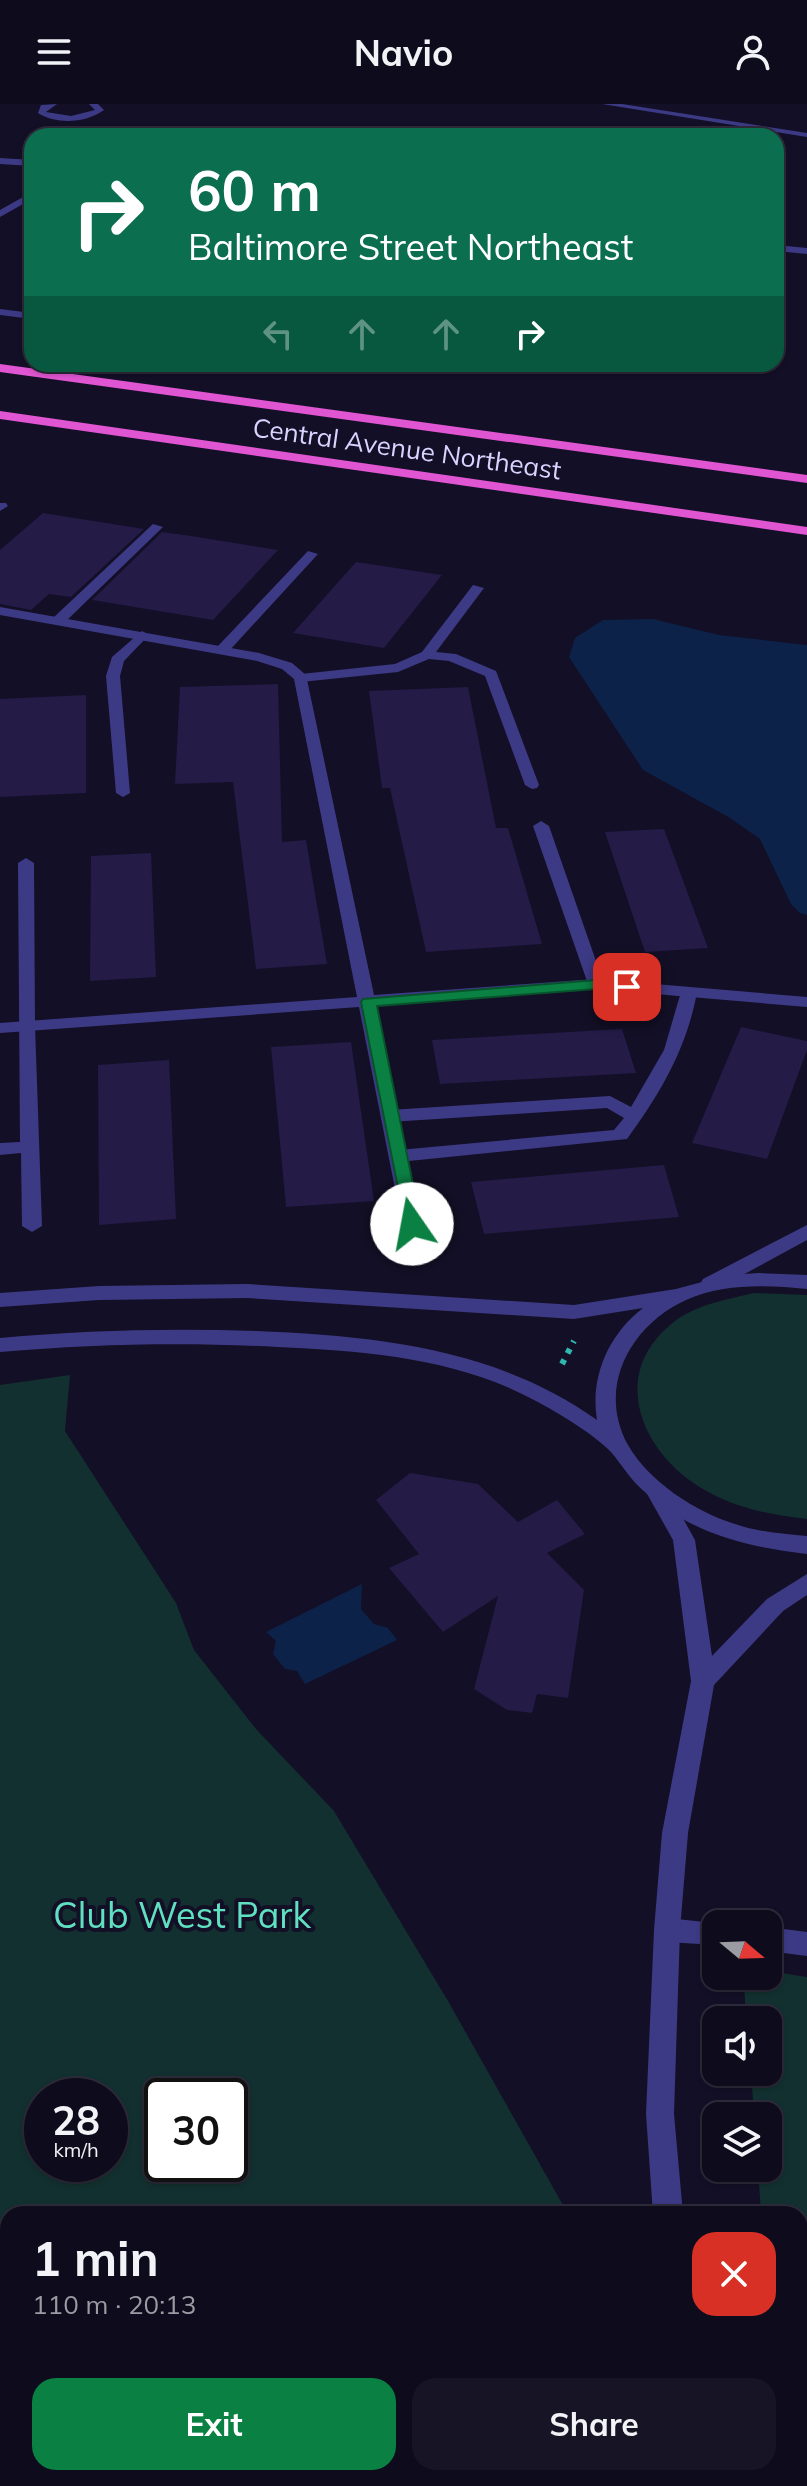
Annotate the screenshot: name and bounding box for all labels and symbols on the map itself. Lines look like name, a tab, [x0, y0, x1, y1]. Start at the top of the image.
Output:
street label: Central Avenue Northeast	[251, 411, 563, 486]
pin	[593, 953, 661, 1021]
position arrow	[370, 1182, 454, 1266]
park label: Club West Park	[53, 1892, 311, 1937]
north arrow	[702, 1910, 782, 1990]
speed limit sign: 30	[144, 2078, 248, 2182]

